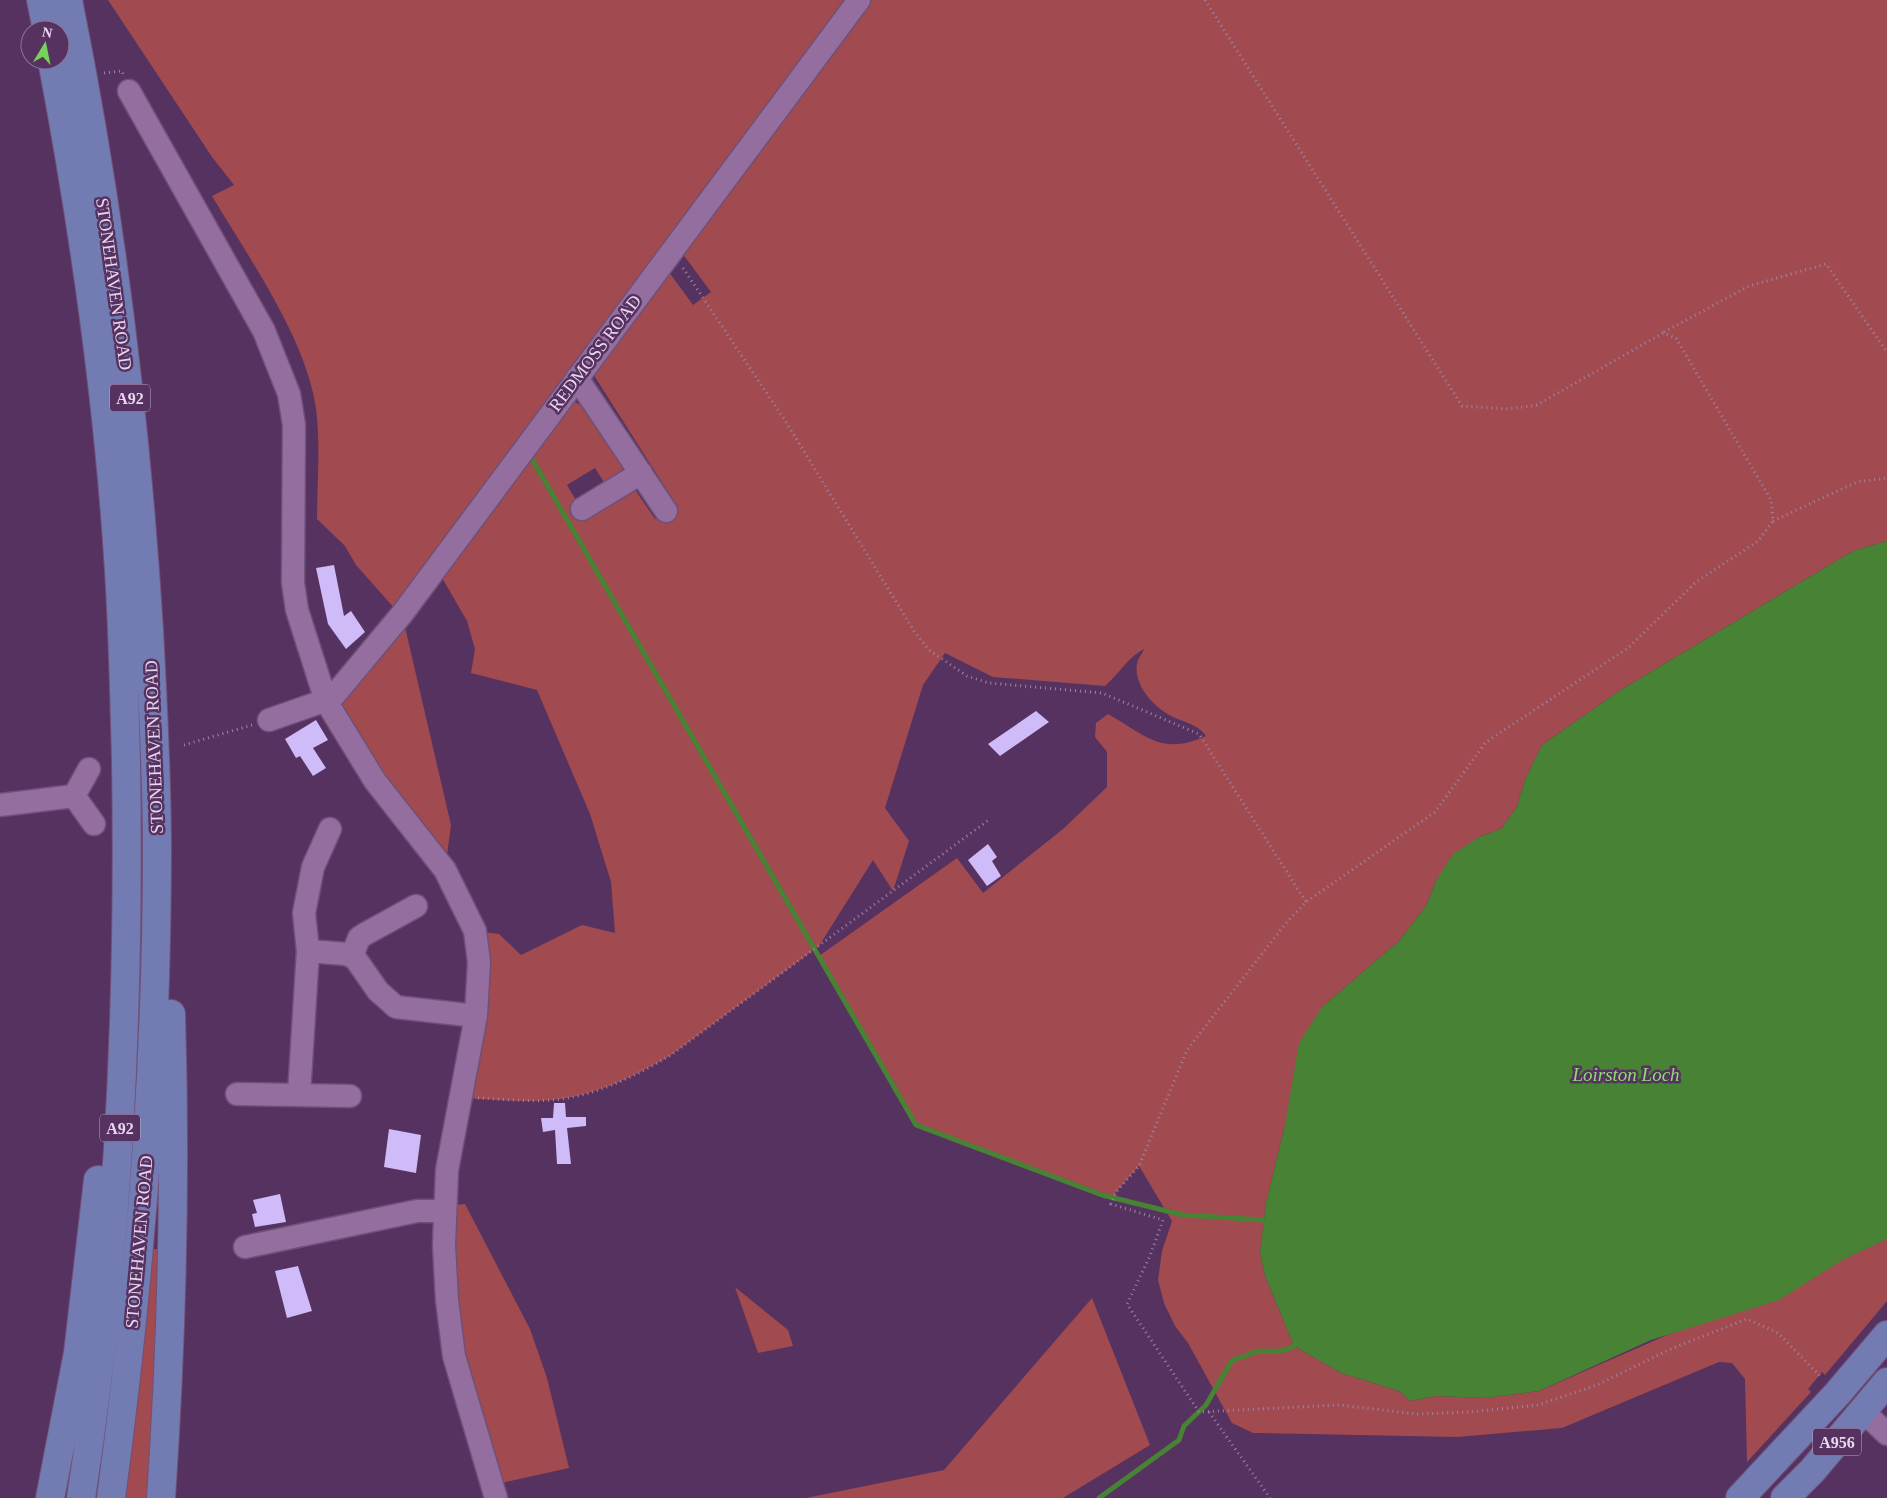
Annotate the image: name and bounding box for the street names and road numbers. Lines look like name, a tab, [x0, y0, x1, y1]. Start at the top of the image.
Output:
street label: STONEHAVEN ROAD	[92, 197, 136, 371]
street label: REDMOSS ROAD	[545, 291, 645, 415]
road number: A92	[110, 384, 150, 412]
street label: STONEHAVEN ROAD	[141, 660, 167, 834]
road number: A92	[100, 1114, 140, 1142]
street label: STONEHAVEN ROAD	[121, 1155, 157, 1329]
road number: A956	[1813, 1428, 1861, 1455]

